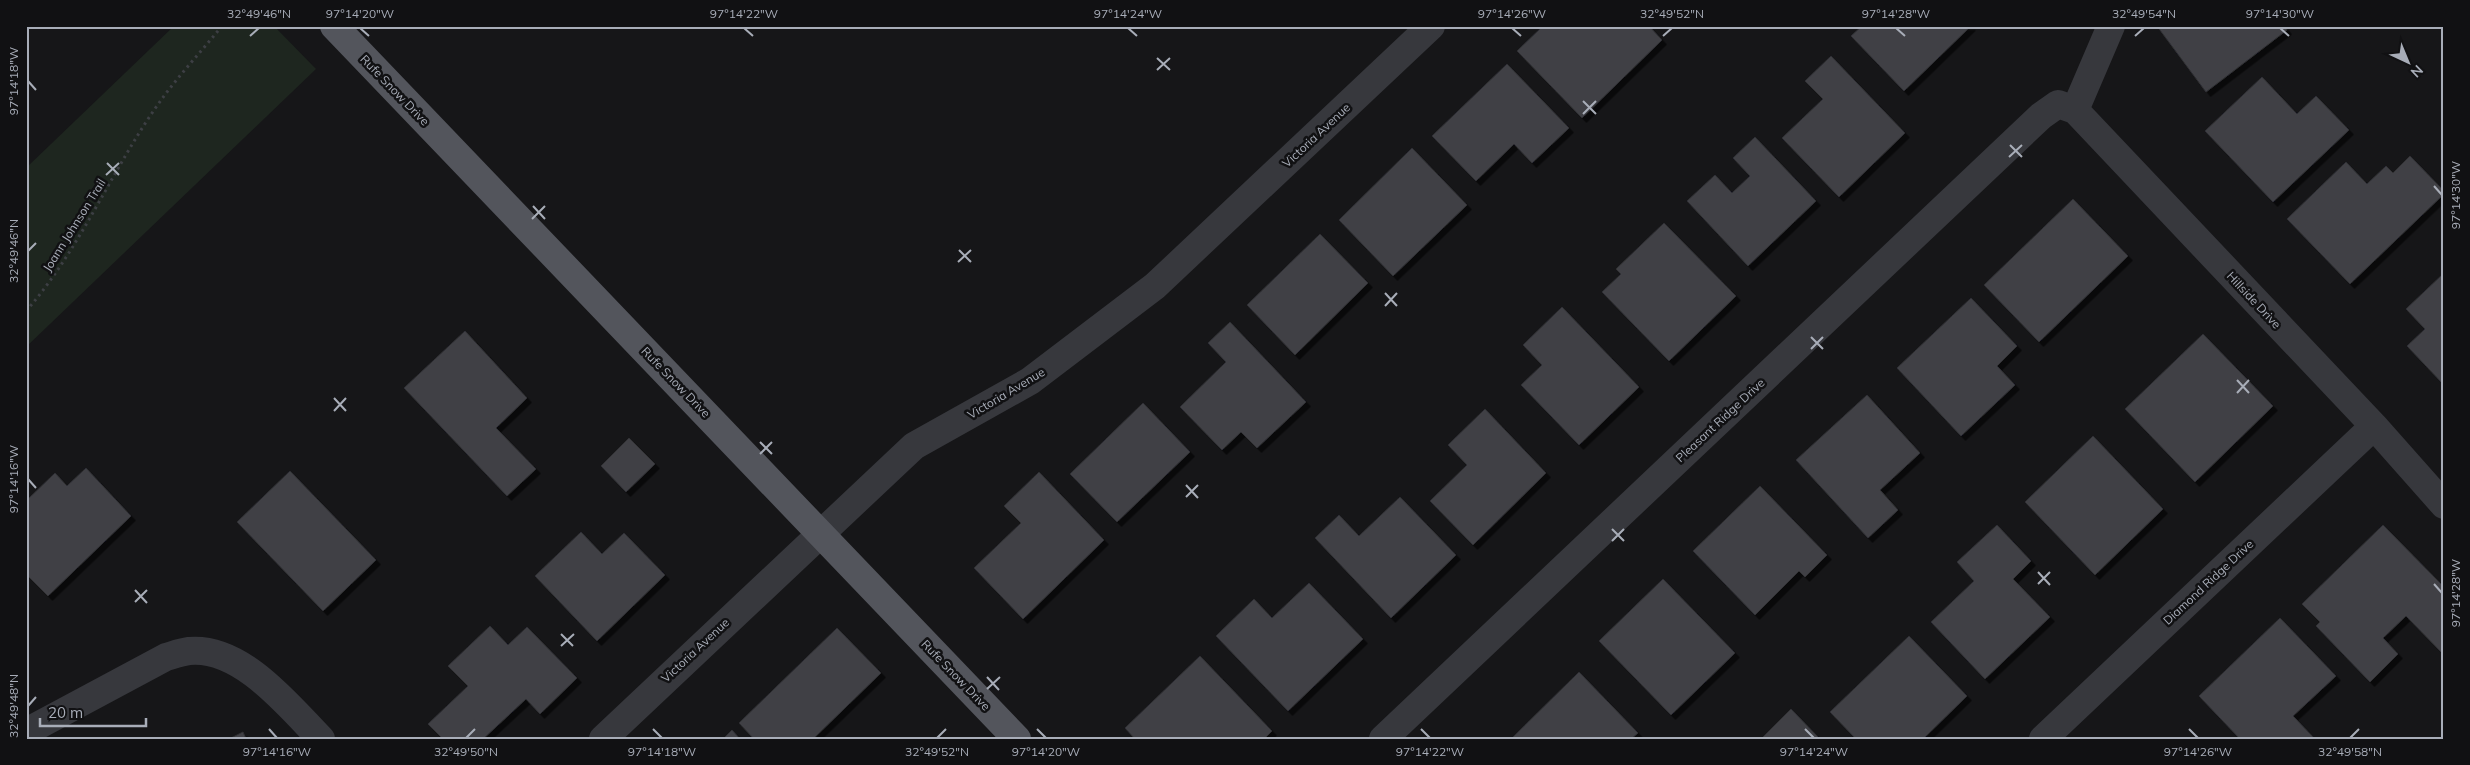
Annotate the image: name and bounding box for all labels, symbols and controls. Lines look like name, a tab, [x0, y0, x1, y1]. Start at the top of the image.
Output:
text: 32°49'46"N	[227, 6, 291, 21]
text: 97°14'20"W	[326, 6, 394, 21]
text: 97°14'22"W	[710, 6, 778, 21]
text: 97°14'24"W	[1094, 6, 1162, 21]
text: 97°14'26"W	[1478, 6, 1546, 21]
text: 32°49'52"N	[1640, 6, 1704, 21]
text: 97°14'28"W	[1862, 6, 1930, 21]
text: 32°49'54"N	[2112, 6, 2176, 21]
text: 97°14'30"W	[2246, 6, 2314, 21]
north arrow	[2382, 38, 2432, 88]
text: 97°14'18"W	[6, 47, 21, 115]
street label: Rufe Snow Drive	[357, 51, 433, 129]
text: N	[2407, 61, 2427, 81]
street label: Victoria Avenue	[1279, 100, 1353, 170]
text: 97°14'30"W	[2448, 161, 2463, 229]
street label: Joann Johnson Trail	[39, 176, 109, 274]
text: 32°49'46"N	[6, 219, 21, 283]
street label: Hillside Drive	[2224, 268, 2284, 332]
street label: Rufe Snow Drive	[638, 343, 714, 421]
street label: Victoria Avenue	[965, 364, 1047, 422]
street label: Pleasant Ridge Drive	[1672, 375, 1768, 465]
text: 97°14'16"W	[6, 445, 21, 513]
street label: Diamond Ridge Drive	[2160, 536, 2256, 628]
text: 97°14'28"W	[2448, 559, 2463, 627]
street label: Victoria Avenue	[658, 615, 732, 685]
street label: Rufe Snow Drive	[918, 636, 994, 714]
text: 32°49'48"N	[6, 674, 21, 738]
scale bar	[40, 695, 146, 727]
text: 20 m	[48, 703, 83, 722]
text: 97°14'16"W	[243, 744, 311, 759]
text: 32°49'50"N	[434, 744, 498, 759]
text: 97°14'18"W	[628, 744, 696, 759]
text: 32°49'52"N	[905, 744, 969, 759]
text: 97°14'20"W	[1012, 744, 1080, 759]
text: 97°14'22"W	[1396, 744, 1464, 759]
text: 97°14'24"W	[1780, 744, 1848, 759]
text: 97°14'26"W	[2164, 744, 2232, 759]
text: 32°49'58"N	[2318, 744, 2382, 759]

